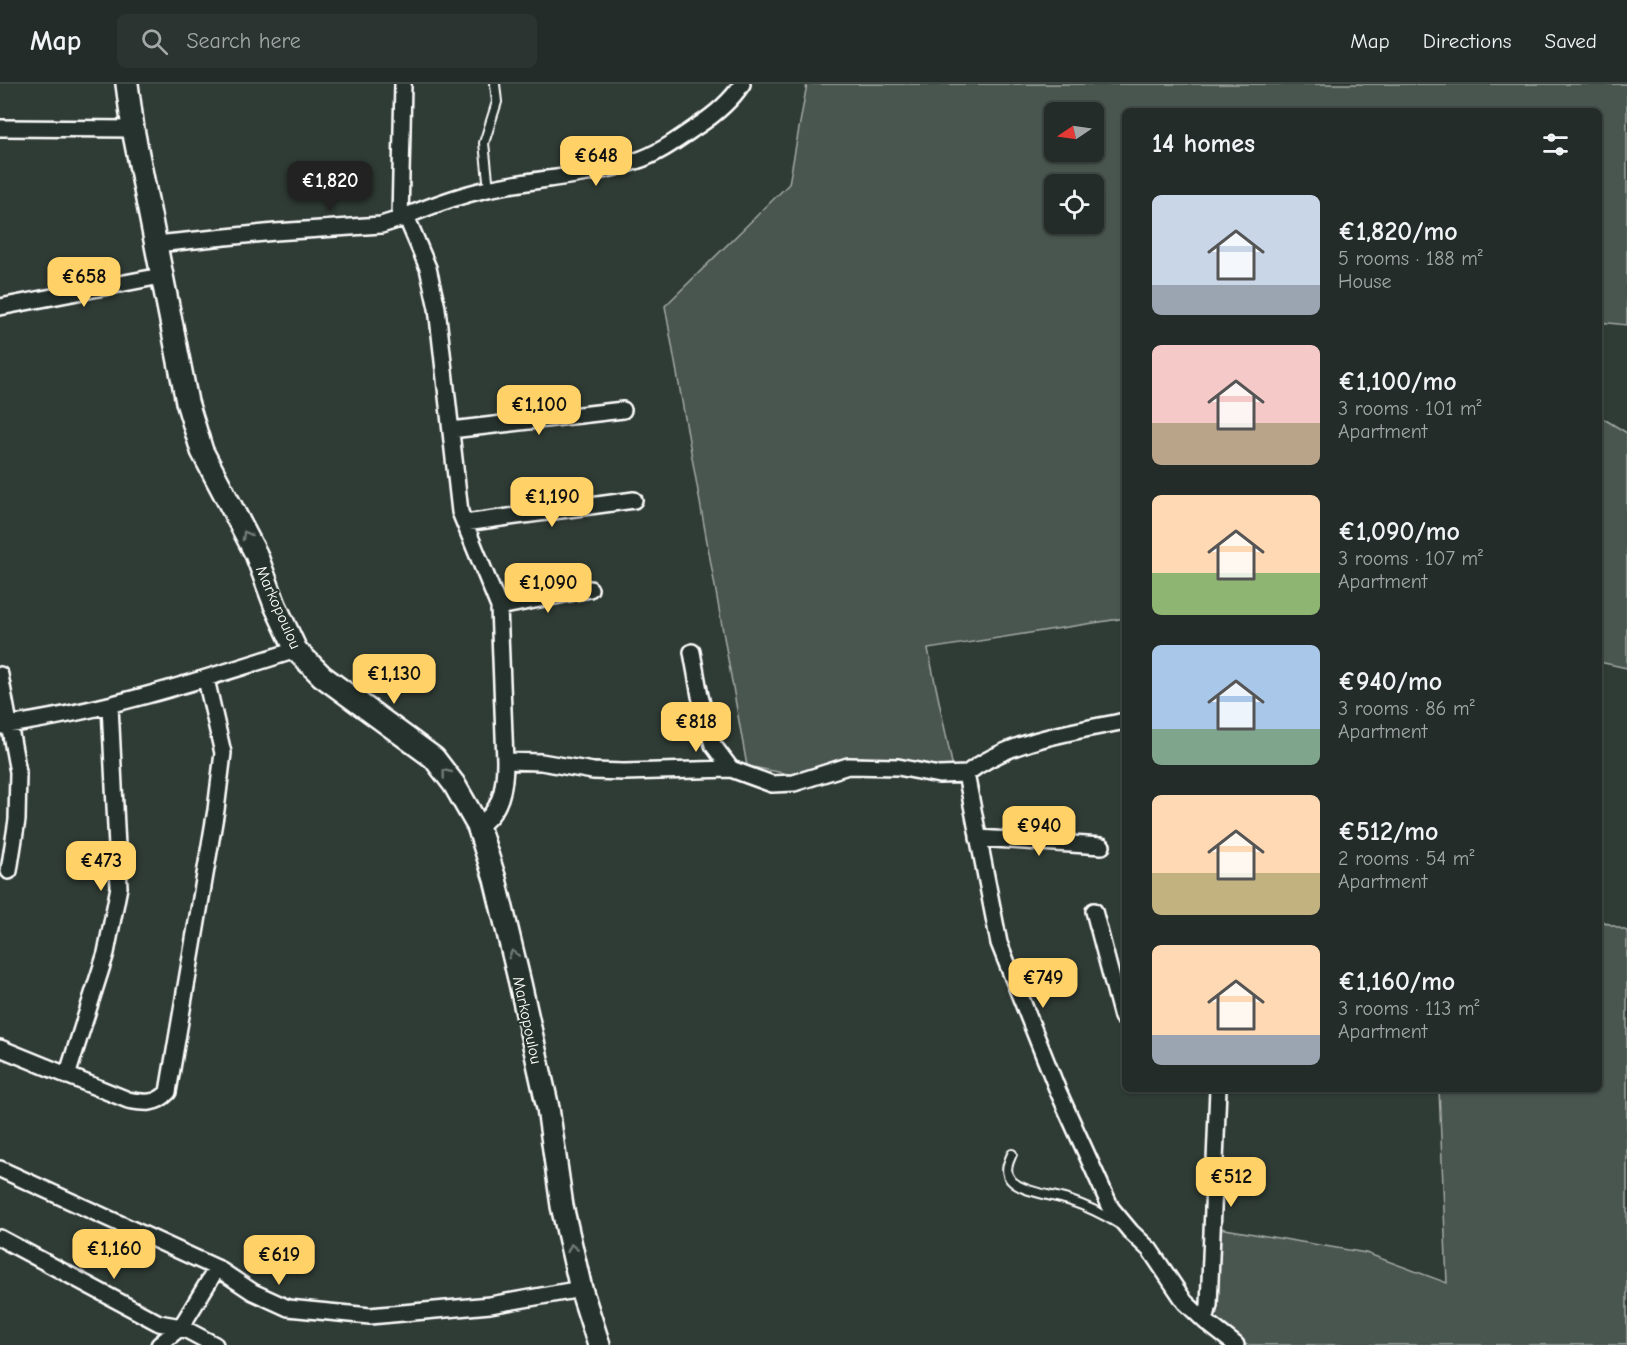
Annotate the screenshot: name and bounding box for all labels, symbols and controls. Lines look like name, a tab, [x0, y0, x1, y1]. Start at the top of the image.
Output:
search box	[117, 14, 537, 68]
text: Map	[30, 25, 81, 57]
icon: search	[138, 25, 171, 58]
text: Search here	[186, 28, 301, 54]
text: Map	[1350, 29, 1390, 53]
text: Directions	[1423, 29, 1512, 53]
text: Saved	[1545, 29, 1597, 53]
north arrow	[1044, 102, 1104, 162]
map controls	[1044, 102, 1104, 234]
icon: filters	[1539, 128, 1572, 161]
text: 14 homes	[1152, 129, 1255, 159]
pin: €648	[560, 136, 632, 187]
text: €648	[574, 144, 618, 167]
pin: €1,820	[281, 161, 379, 212]
text: €1,820	[301, 169, 359, 192]
button: locate	[1044, 174, 1104, 234]
text: €1,820/mo	[1338, 217, 1458, 247]
icon: home	[1200, 219, 1272, 291]
text: 5 rooms · 188 m²	[1338, 247, 1483, 270]
pin: €658	[48, 257, 120, 308]
text: €658	[61, 265, 107, 288]
text: House	[1338, 270, 1392, 293]
text: €1,100/mo	[1338, 367, 1457, 397]
icon: home	[1200, 369, 1272, 441]
pin: €1,100	[490, 385, 588, 436]
text: €1,100	[511, 393, 567, 416]
text: 3 rooms · 101 m²	[1338, 397, 1482, 420]
text: Apartment	[1338, 420, 1428, 443]
pin: €1,190	[503, 477, 601, 528]
text: €1,190	[524, 485, 580, 508]
text: €1,090/mo	[1338, 517, 1460, 547]
icon: home	[1200, 519, 1272, 591]
one-way arrow	[242, 531, 253, 541]
text: 3 rooms · 107 m²	[1338, 547, 1483, 570]
street label: Markopoulou	[252, 563, 304, 652]
pin: €1,090	[499, 563, 597, 614]
text: Apartment	[1338, 570, 1428, 593]
text: €1,090	[519, 571, 577, 594]
pin: €1,130	[345, 654, 443, 705]
text: €1,130	[367, 662, 421, 685]
text: €940/mo	[1338, 667, 1442, 697]
icon: home	[1200, 669, 1272, 741]
text: 3 rooms · 86 m²	[1338, 697, 1475, 720]
pin: €818	[660, 702, 732, 753]
text: €818	[675, 710, 717, 733]
text: Apartment	[1338, 720, 1428, 743]
one-way arrow	[442, 769, 453, 780]
pin: €940	[1003, 806, 1075, 857]
text: €940	[1016, 814, 1062, 837]
text: €512/mo	[1338, 817, 1438, 847]
icon: home	[1200, 819, 1272, 891]
pin: €473	[65, 841, 137, 892]
text: 2 rooms · 54 m²	[1338, 847, 1474, 870]
text: €473	[80, 849, 122, 872]
text: Apartment	[1338, 870, 1428, 893]
one-way arrow	[508, 950, 521, 960]
pin: €749	[1007, 958, 1079, 1009]
text: €749	[1022, 966, 1064, 989]
text: €1,160/mo	[1338, 967, 1455, 997]
icon: home	[1200, 969, 1272, 1041]
street label: Markopoulou	[509, 975, 545, 1066]
text: 3 rooms · 113 m²	[1338, 997, 1479, 1020]
text: Apartment	[1338, 1020, 1428, 1043]
pin: €512	[1195, 1157, 1267, 1208]
text: €512	[1210, 1165, 1252, 1188]
pin: €1,160	[65, 1229, 163, 1280]
pin: €619	[243, 1235, 315, 1286]
text: €1,160	[86, 1237, 142, 1260]
text: €619	[258, 1243, 300, 1266]
one-way arrow	[566, 1244, 579, 1254]

